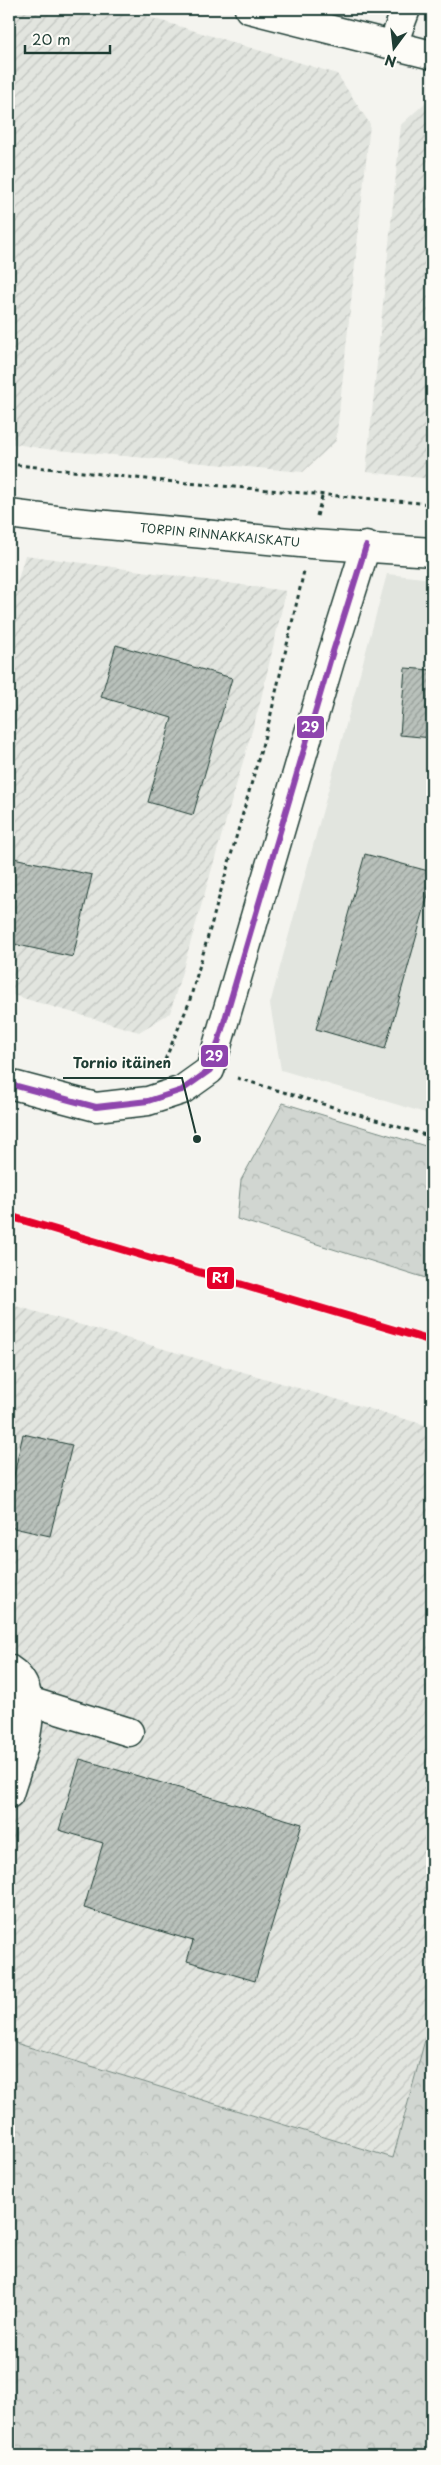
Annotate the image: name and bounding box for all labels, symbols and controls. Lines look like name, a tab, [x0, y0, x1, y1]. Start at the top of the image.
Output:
scale bar	[25, 22, 110, 54]
north arrow	[368, 22, 418, 72]
text: 20 m	[32, 27, 71, 50]
text: N	[382, 49, 399, 73]
street label: TORPIN RINNAKKAISKATU	[139, 518, 301, 551]
line badge: 29	[296, 715, 325, 739]
text: 29	[301, 716, 319, 737]
line badge: 29	[200, 1044, 229, 1068]
text: 29	[205, 1045, 223, 1066]
callout: Tornio itäinen	[63, 1049, 182, 1078]
text: Tornio itäinen	[73, 1052, 171, 1073]
line badge: R1	[206, 1266, 235, 1290]
text: R1	[212, 1267, 229, 1288]

